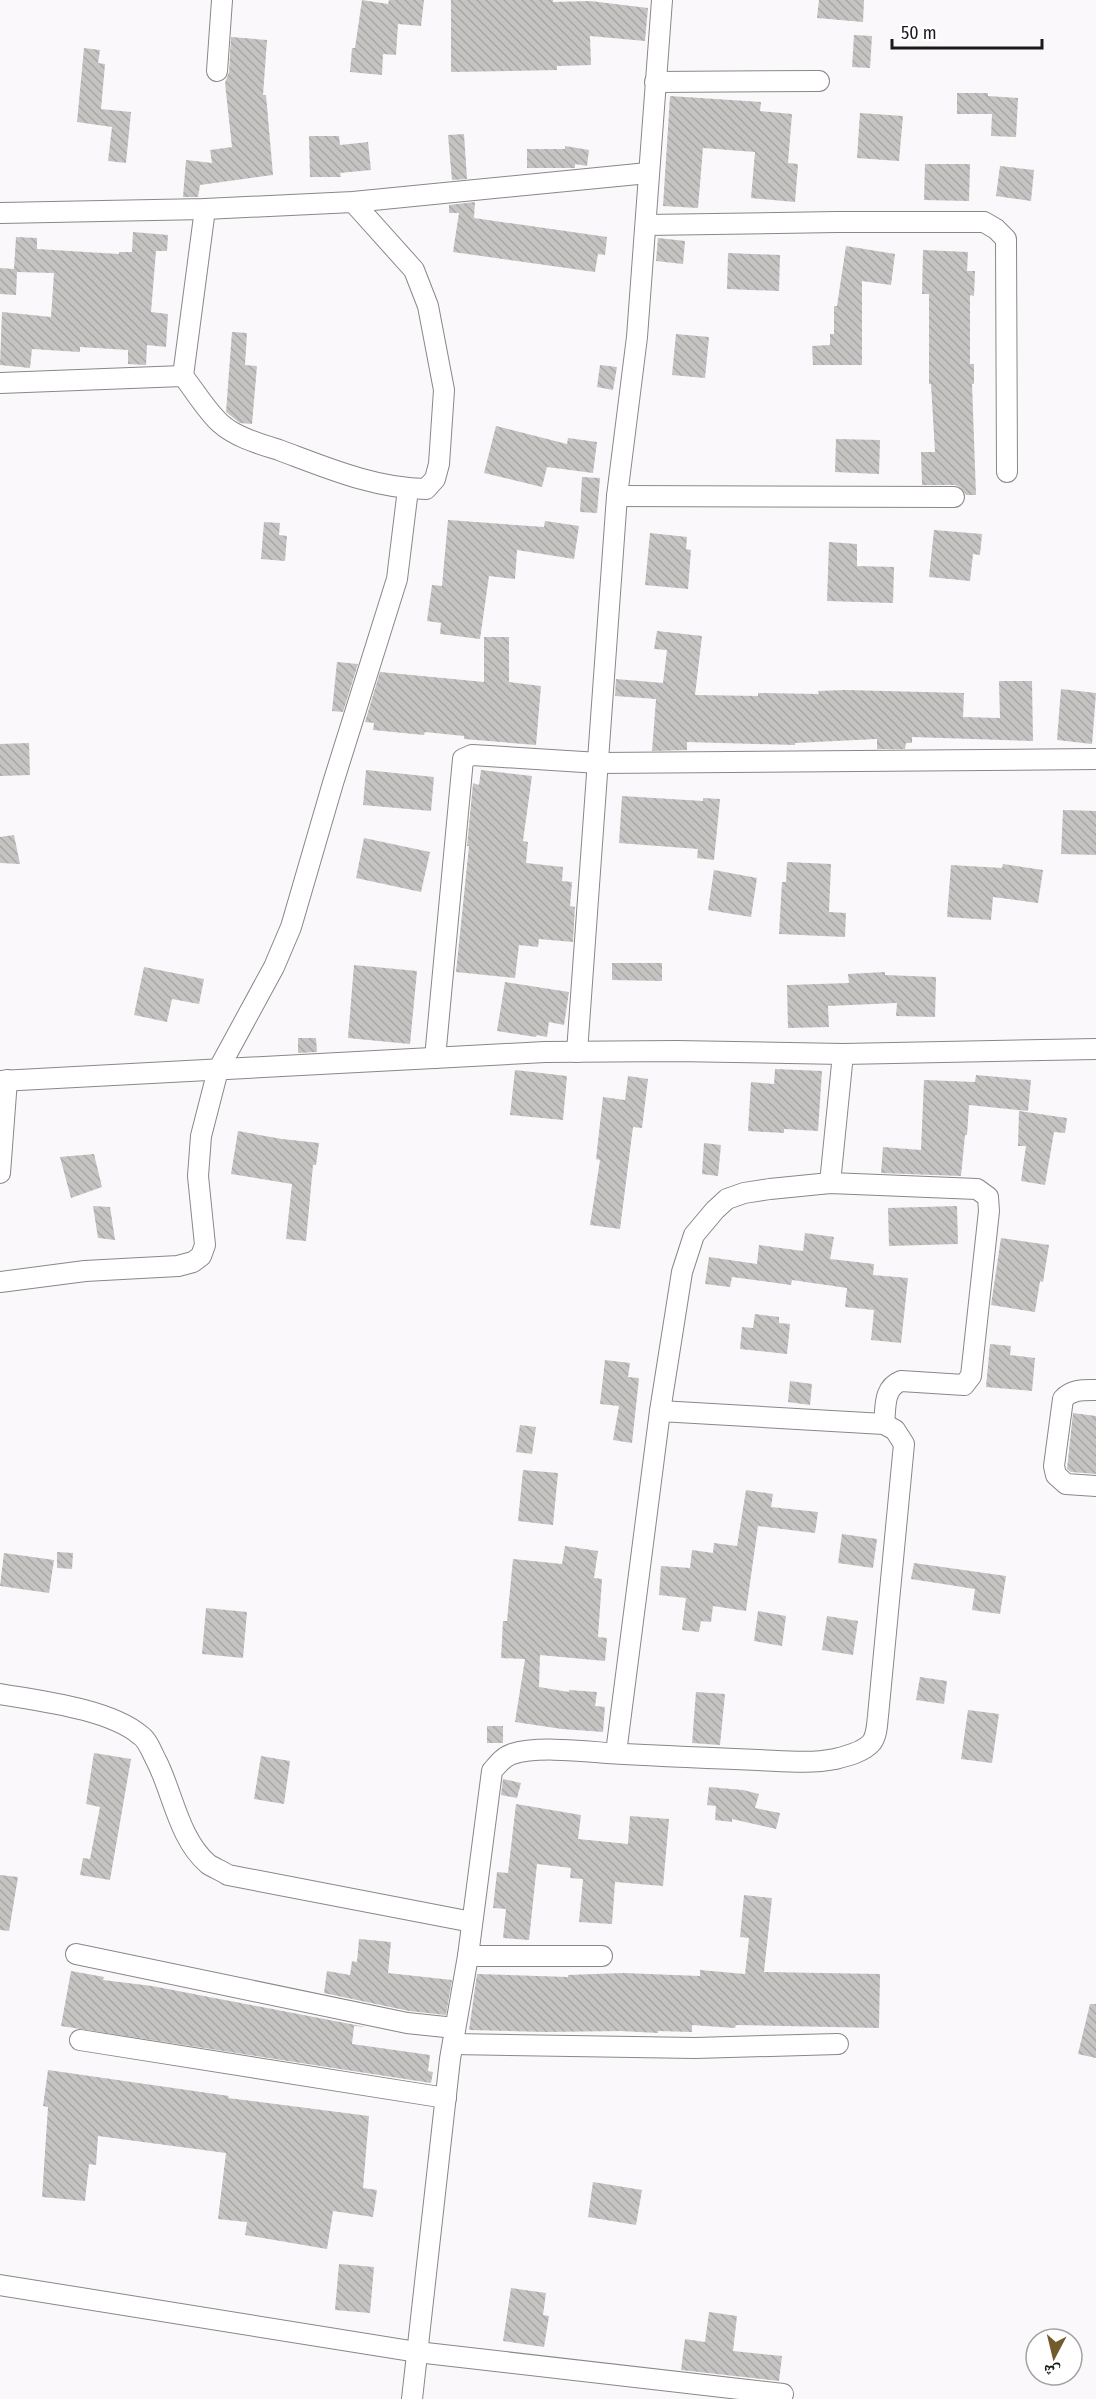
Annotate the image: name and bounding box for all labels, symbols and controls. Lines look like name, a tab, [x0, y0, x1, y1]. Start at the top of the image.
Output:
scale bar	[892, 12, 1042, 50]
text: 50 m	[901, 22, 937, 44]
north arrow	[1024, 2327, 1084, 2387]
text: ش	[1043, 2361, 1062, 2382]

